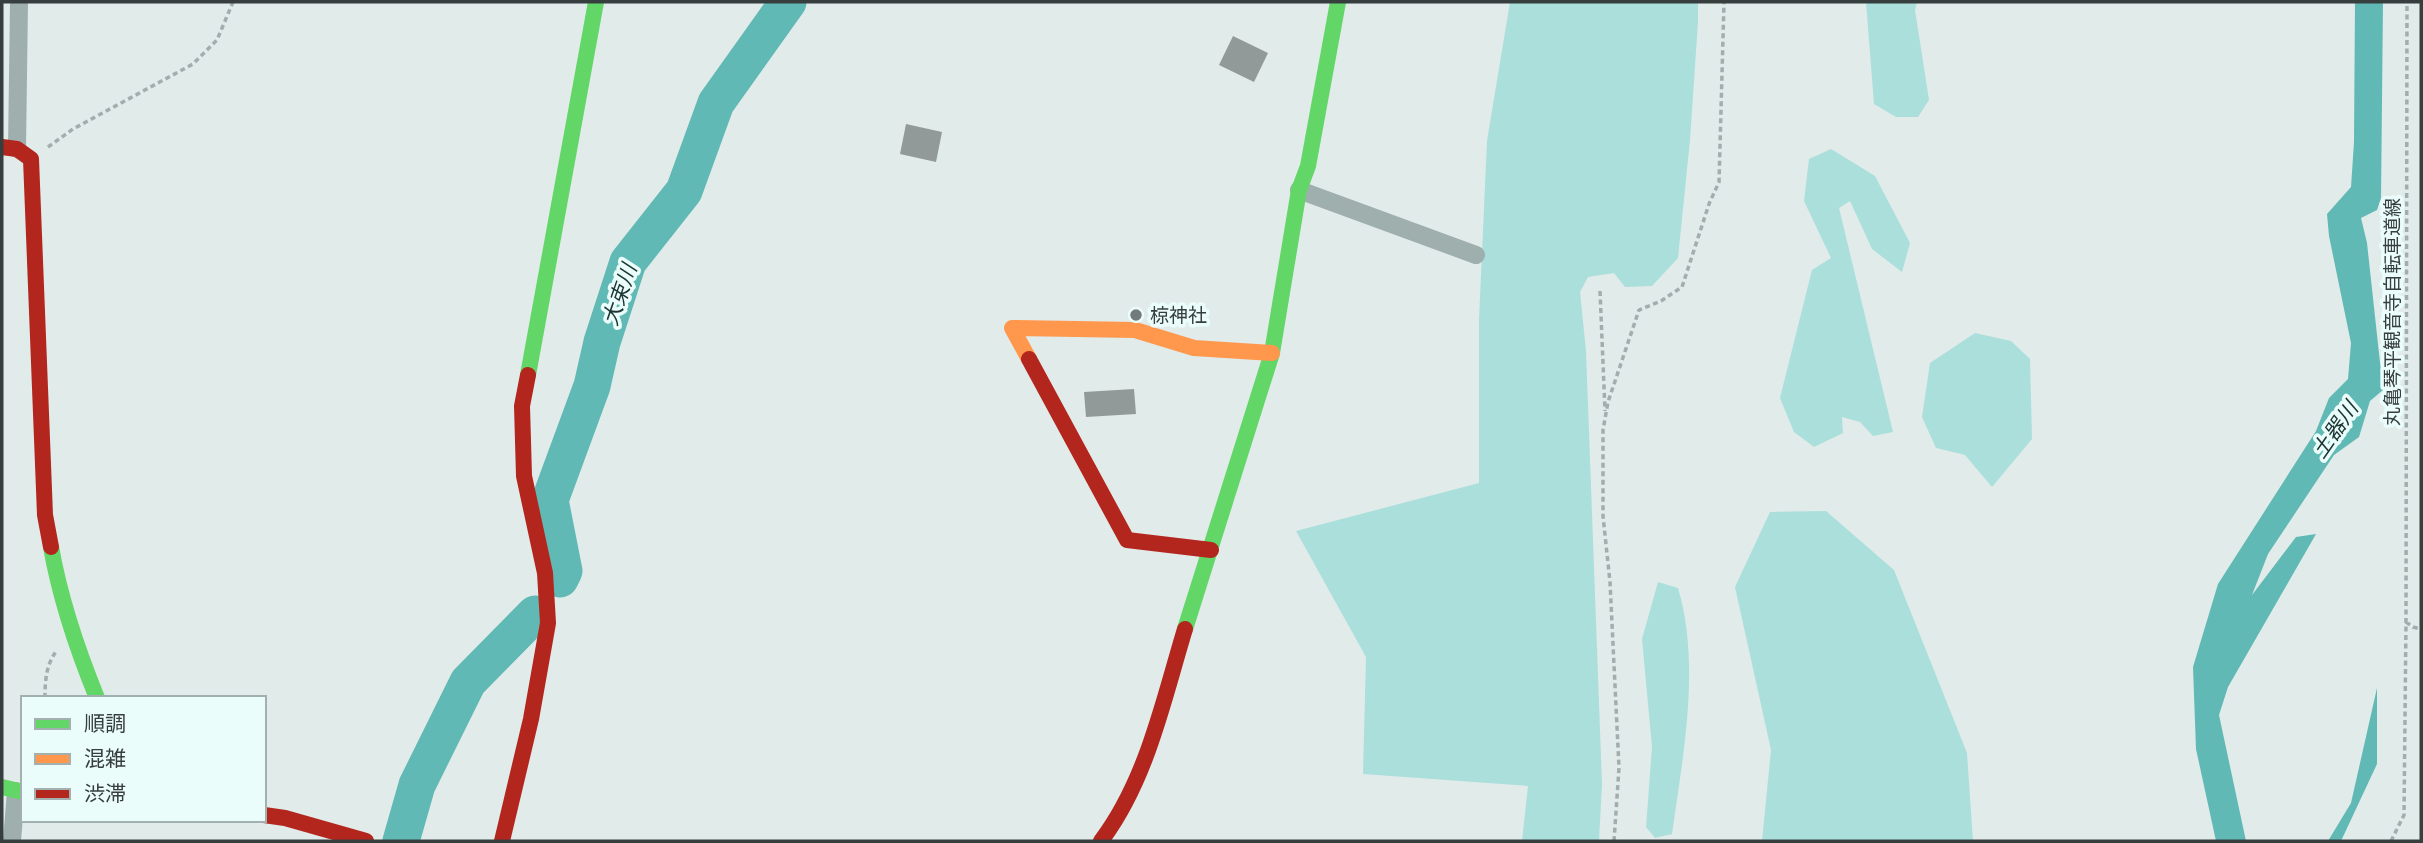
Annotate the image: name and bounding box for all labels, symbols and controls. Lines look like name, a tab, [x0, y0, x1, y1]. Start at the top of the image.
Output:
street label: 丸亀琴平観音寺自転車道線	[2381, 198, 2403, 426]
water label: 大束川	[597, 259, 641, 328]
place label: 椋神社	[1150, 304, 1207, 326]
marker: 椋神社	[1128, 307, 1144, 323]
water label: 土器川	[2306, 395, 2363, 462]
legend	[21, 696, 266, 822]
text: 順調	[84, 711, 126, 735]
text: 混雑	[84, 746, 126, 770]
text: 渋滞	[84, 781, 126, 805]

